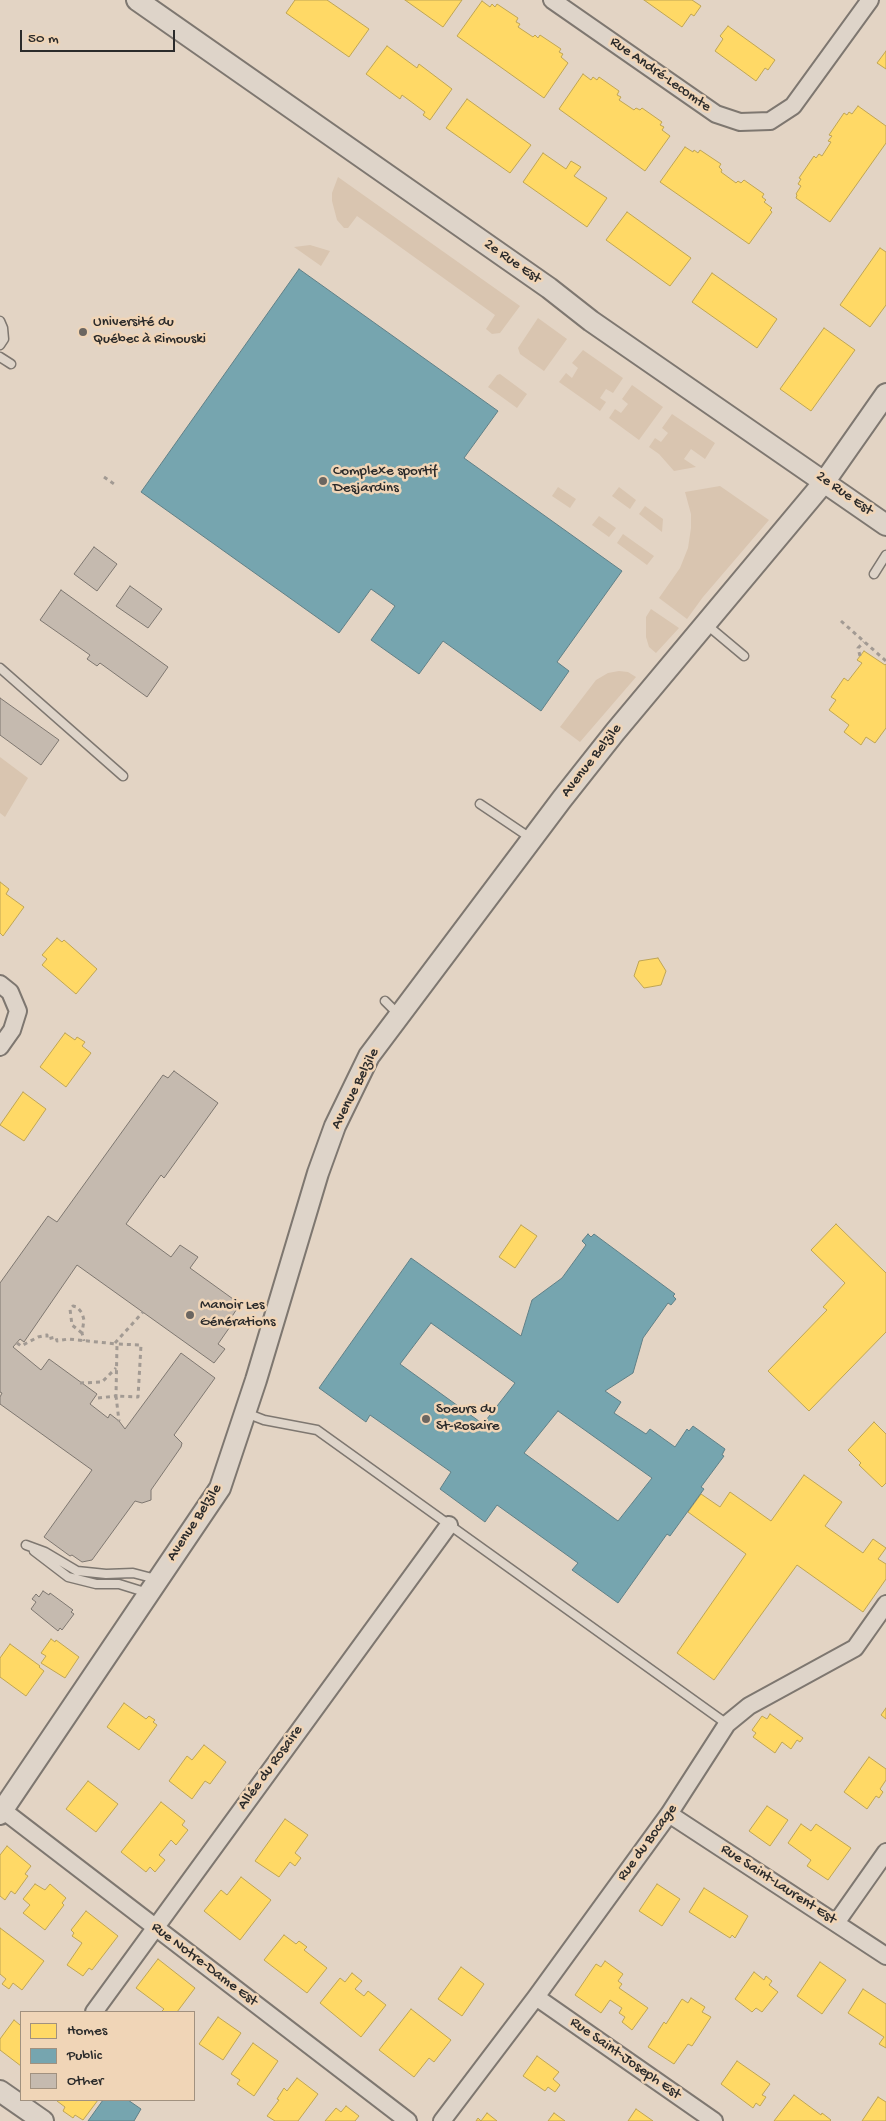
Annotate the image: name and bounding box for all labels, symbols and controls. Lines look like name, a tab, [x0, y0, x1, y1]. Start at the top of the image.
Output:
scale bar	[22, 20, 178, 52]
text: 50 m	[28, 30, 59, 48]
street label: Rue André-Lecomte	[606, 33, 714, 117]
street label: 2e Rue Est	[480, 236, 544, 288]
place label: Université du Québec à Rimouski	[93, 314, 206, 349]
marker: Université du Québec à Rimouski	[77, 326, 89, 338]
place label: Complexe sportif Desjardins	[333, 463, 437, 498]
street label: 2e Rue Est	[812, 468, 876, 520]
marker: Complexe sportif Desjardins	[317, 475, 329, 487]
street label: Avenue Belzile	[558, 721, 626, 801]
street label: Avenue Belzile	[328, 1046, 384, 1132]
place label: Manoir Les Générations	[200, 1297, 276, 1332]
marker: Manoir Les Générations	[184, 1309, 196, 1321]
place label: Soeurs du St-Rosaire	[436, 1401, 500, 1436]
marker: Soeurs du St-Rosaire	[420, 1413, 432, 1425]
street label: Avenue Belzile	[163, 1481, 227, 1565]
street label: Allée du Rosaire	[234, 1722, 308, 1814]
street label: Rue du Bocage	[614, 1801, 682, 1885]
street label: Rue Saint-Laurent Est	[717, 1841, 839, 1929]
street label: Rue Notre-Dame Est	[147, 1919, 261, 2011]
legend	[20, 2011, 195, 2101]
street label: Rue Saint-Joseph Est	[566, 2014, 684, 2104]
text: Homes	[67, 2022, 107, 2040]
text: Public	[67, 2047, 102, 2065]
text: Other	[67, 2072, 103, 2090]

